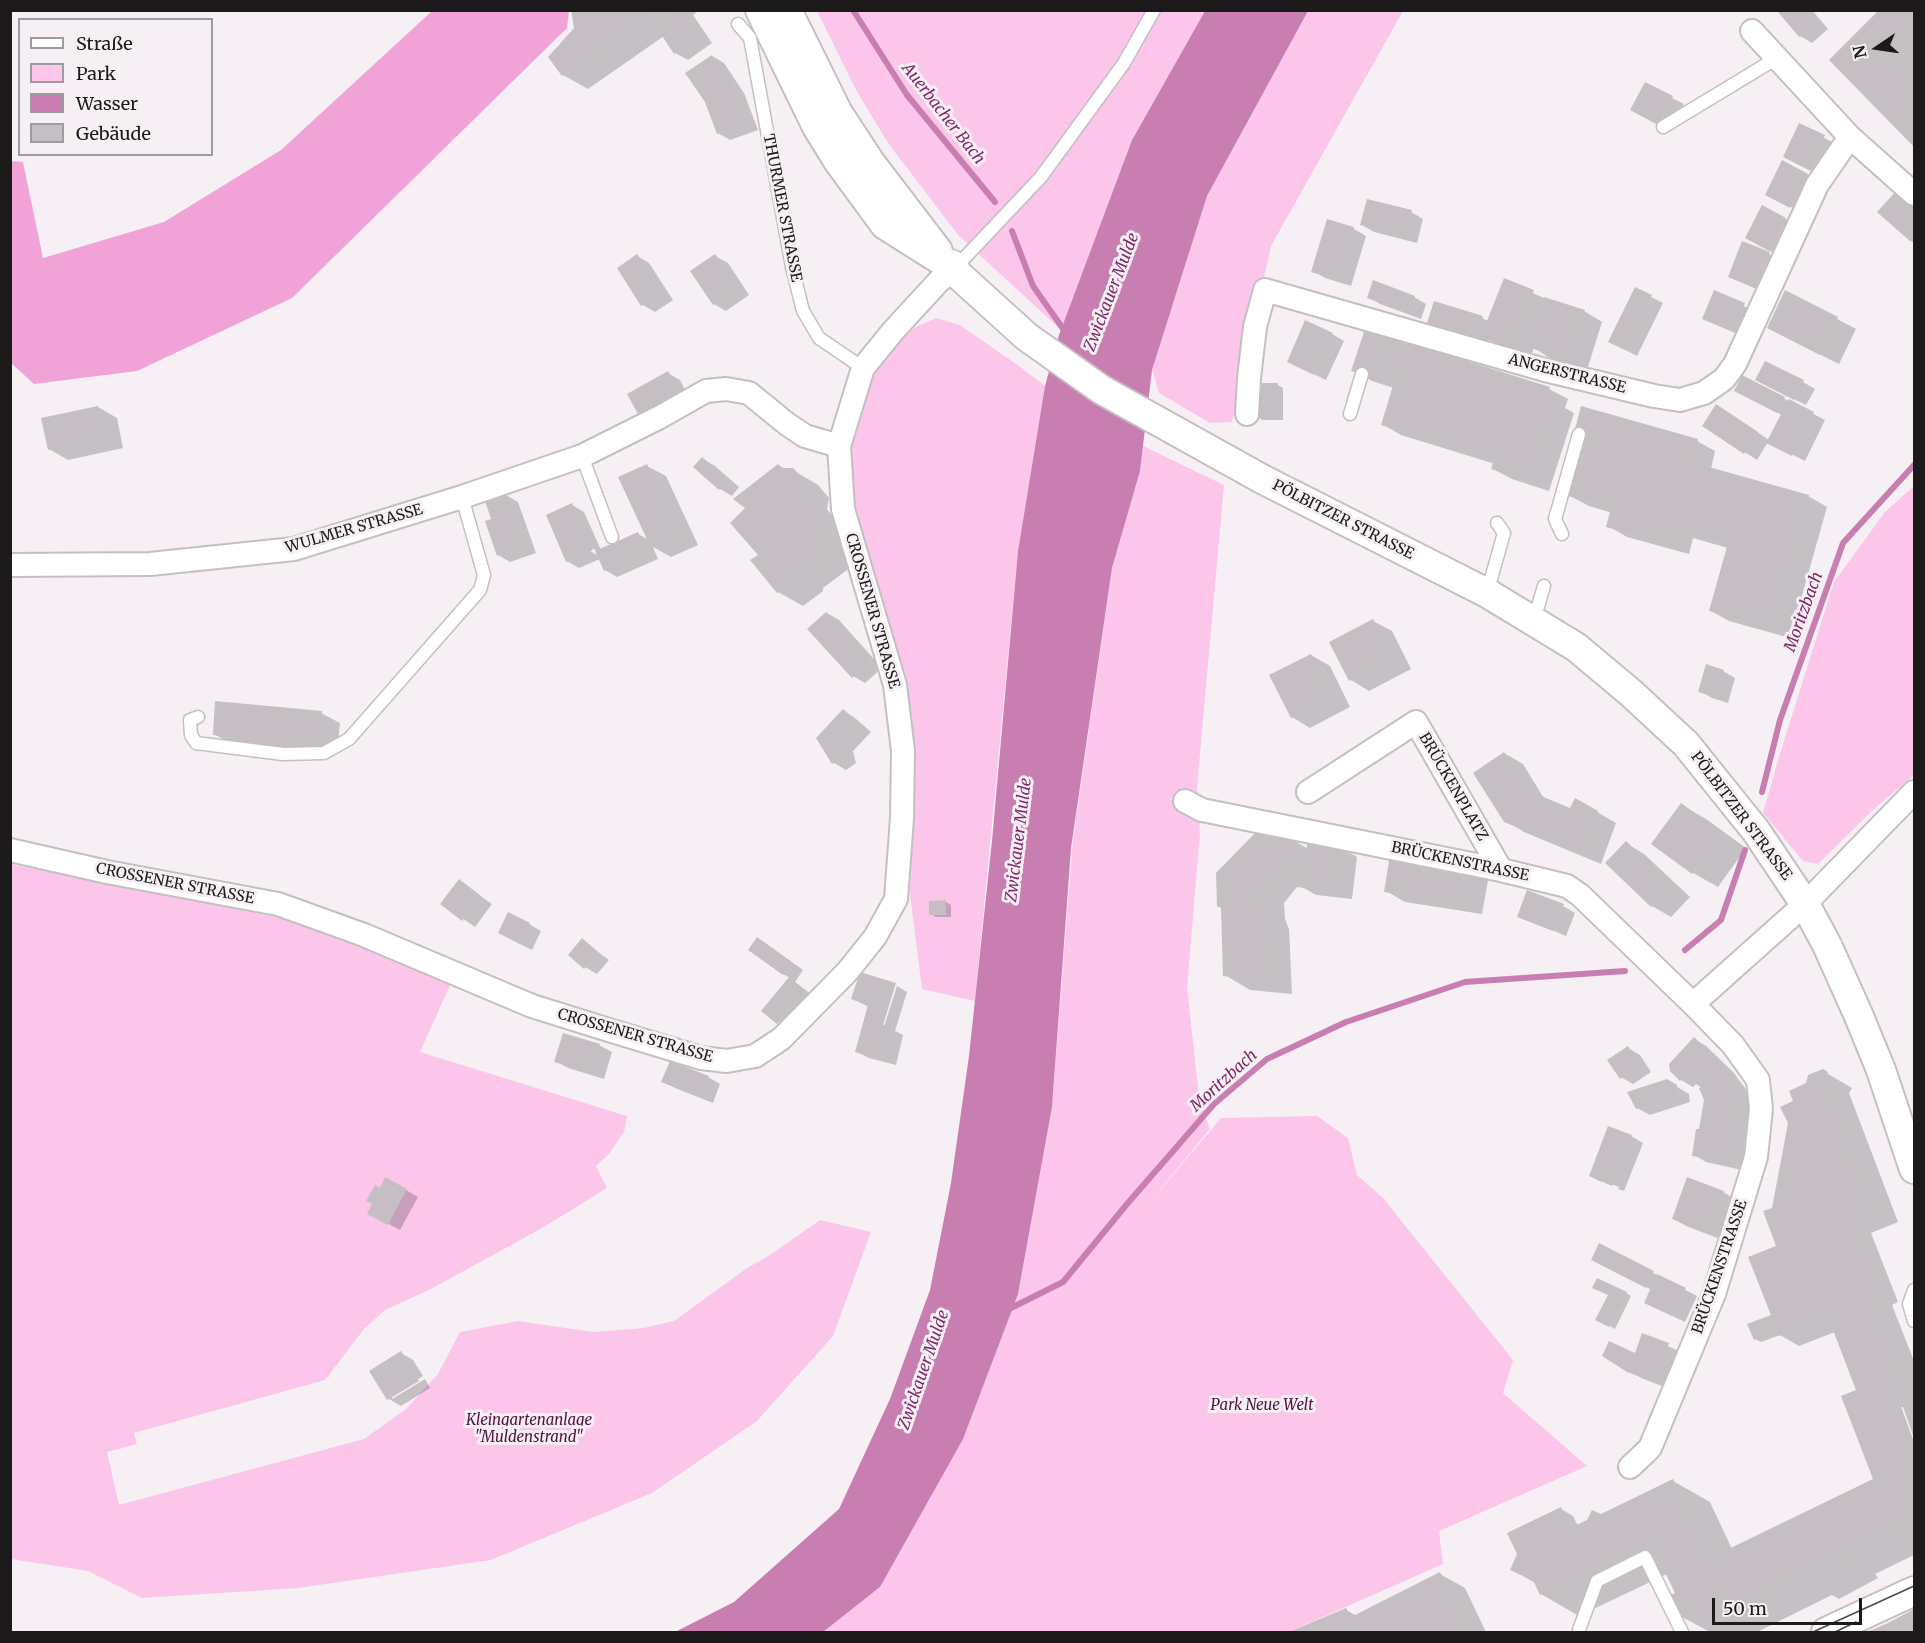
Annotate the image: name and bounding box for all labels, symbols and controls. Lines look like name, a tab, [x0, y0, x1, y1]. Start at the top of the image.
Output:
legend	[18, 18, 213, 156]
north arrow	[1847, 18, 1907, 78]
text: Straße	[76, 32, 133, 55]
text: N	[1848, 44, 1871, 60]
water label: Auerbacher Bach	[898, 60, 988, 168]
text: Park	[76, 62, 116, 85]
text: Wasser	[76, 92, 138, 115]
text: Gebäude	[76, 122, 151, 145]
street label: THURMER STRASSE	[759, 133, 805, 283]
water label: Zwickauer Mulde	[1081, 230, 1143, 354]
street label: ANGERSTRASSE	[1506, 351, 1628, 397]
street label: PÖLBITZER STRASSE	[1269, 477, 1417, 563]
street label: WULMER STRASSE	[283, 501, 425, 557]
street label: CROSSENER STRASSE	[841, 531, 903, 691]
water label: Moritzbach	[1781, 569, 1827, 655]
street label: BRÜCKENPLATZ	[1415, 730, 1491, 844]
street label: PÖLBITZER STRASSE	[1687, 748, 1795, 884]
water label: Zwickauer Mulde	[1002, 777, 1036, 903]
street label: BRÜCKENSTRASSE	[1389, 839, 1531, 885]
street label: CROSSENER STRASSE	[94, 860, 256, 908]
street label: CROSSENER STRASSE	[555, 1005, 715, 1067]
water label: Moritzbach	[1187, 1046, 1261, 1116]
street label: BRÜCKENSTRASSE	[1689, 1198, 1751, 1336]
water label: Zwickauer Mulde	[895, 1308, 953, 1432]
park label: Park Neue Welt	[1211, 1397, 1313, 1415]
park label: Kleingartenanlage "Muldenstrand"	[466, 1412, 592, 1447]
scale bar	[1715, 1586, 1865, 1624]
text: 50 m	[1723, 1597, 1767, 1620]

